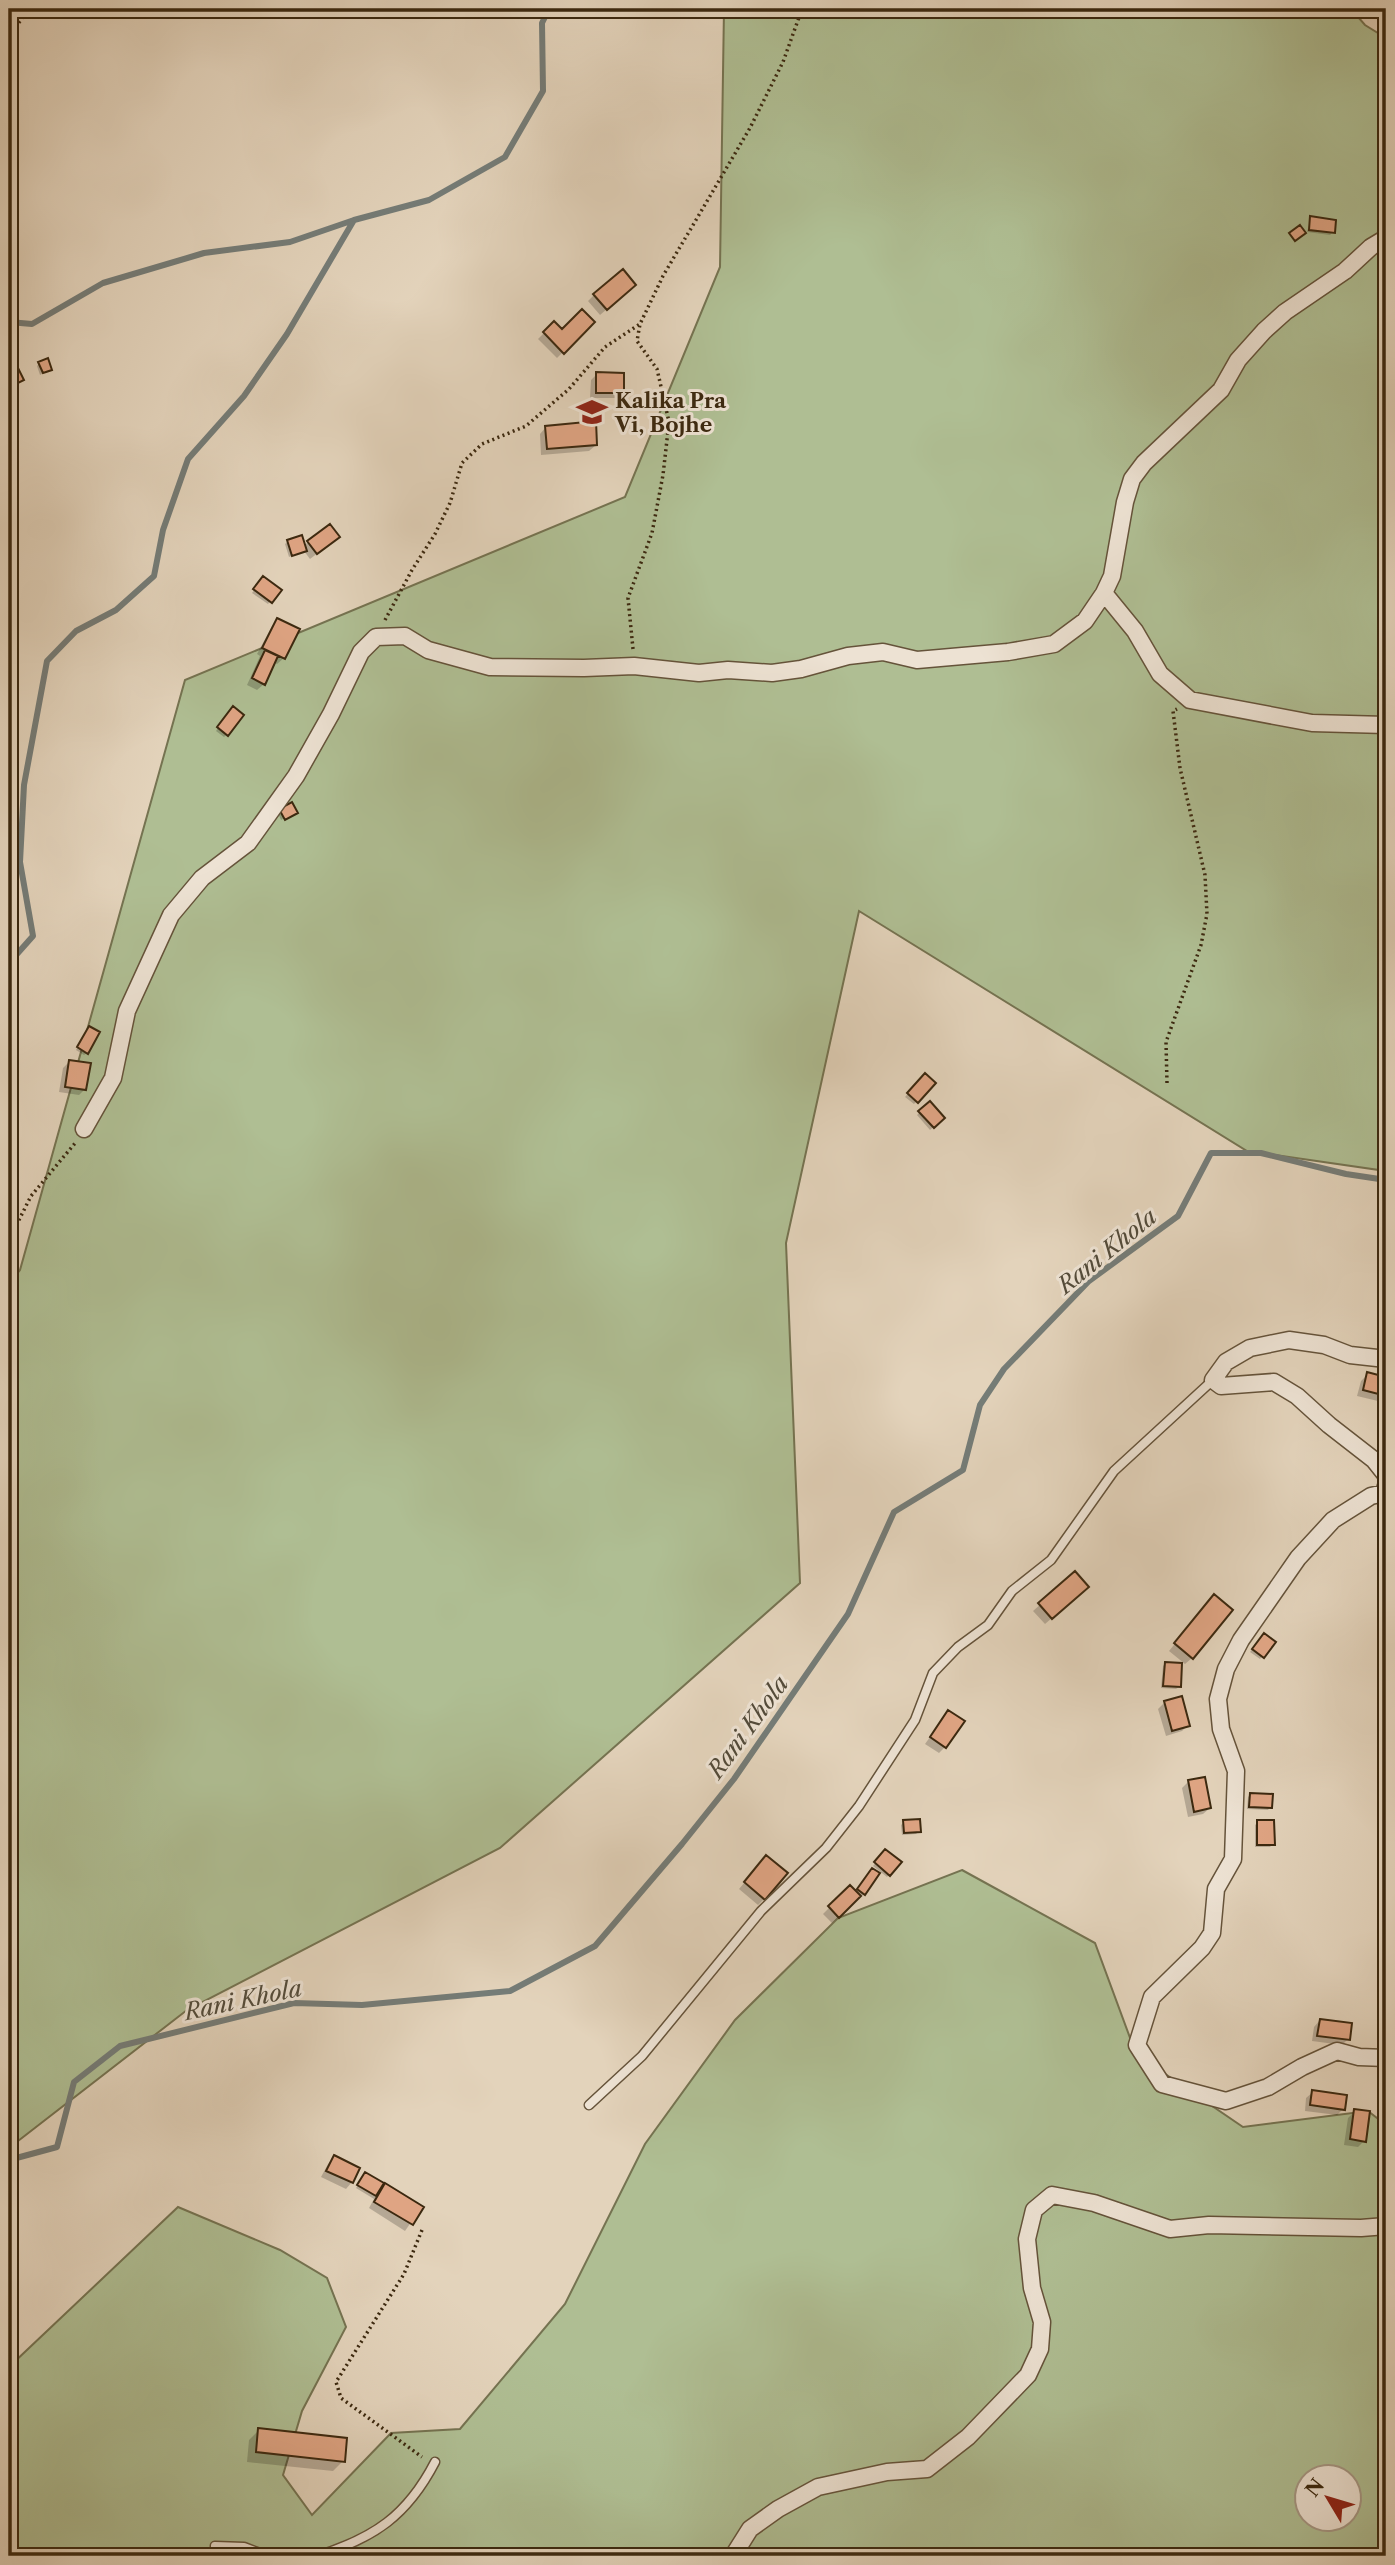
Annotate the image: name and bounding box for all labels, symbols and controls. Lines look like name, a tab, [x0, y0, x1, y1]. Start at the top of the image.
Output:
place label: Kalika Pra Vi, Bojhe	[614, 388, 727, 437]
school or university icon: Kalika Pra Vi, Bojhe	[575, 395, 609, 429]
water label: Rani Khola	[1050, 1202, 1162, 1301]
water label: Rani Khola	[700, 1670, 795, 1785]
water label: Rani Khola	[180, 1974, 305, 2027]
north arrow	[1294, 2464, 1364, 2534]
text: N	[1301, 2474, 1329, 2501]

